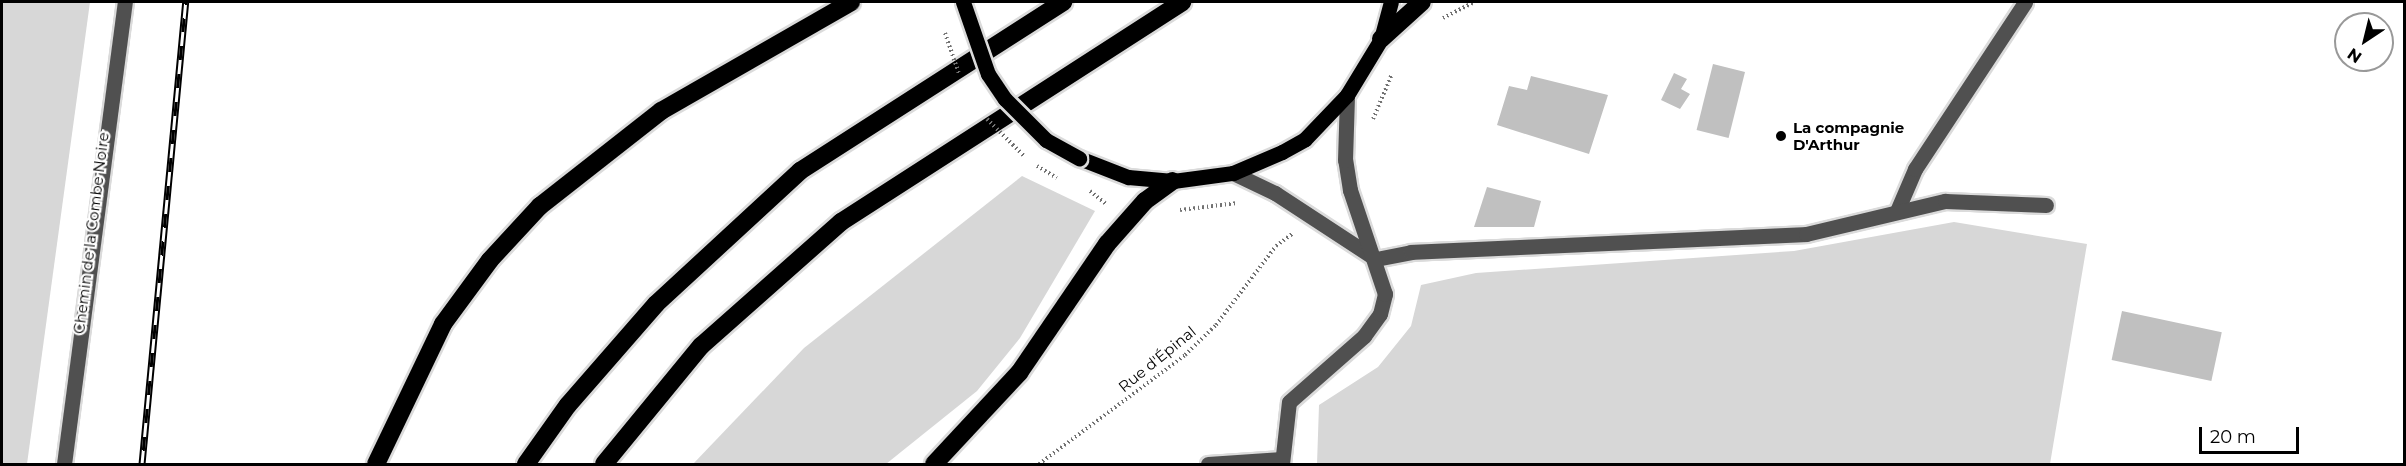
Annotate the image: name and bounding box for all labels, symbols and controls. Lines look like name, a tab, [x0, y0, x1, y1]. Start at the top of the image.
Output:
north arrow	[2334, 12, 2394, 72]
text: N	[2344, 44, 2365, 67]
place label: La compagnie D'Arthur	[1793, 118, 1904, 153]
marker: La compagnie D'Arthur	[1774, 129, 1788, 143]
street label: Chemin de la Combe Noire	[70, 131, 112, 335]
street label: Rue d'Épinal	[1115, 322, 1199, 396]
scale bar	[2202, 415, 2302, 453]
text: 20 m	[2210, 426, 2256, 448]

